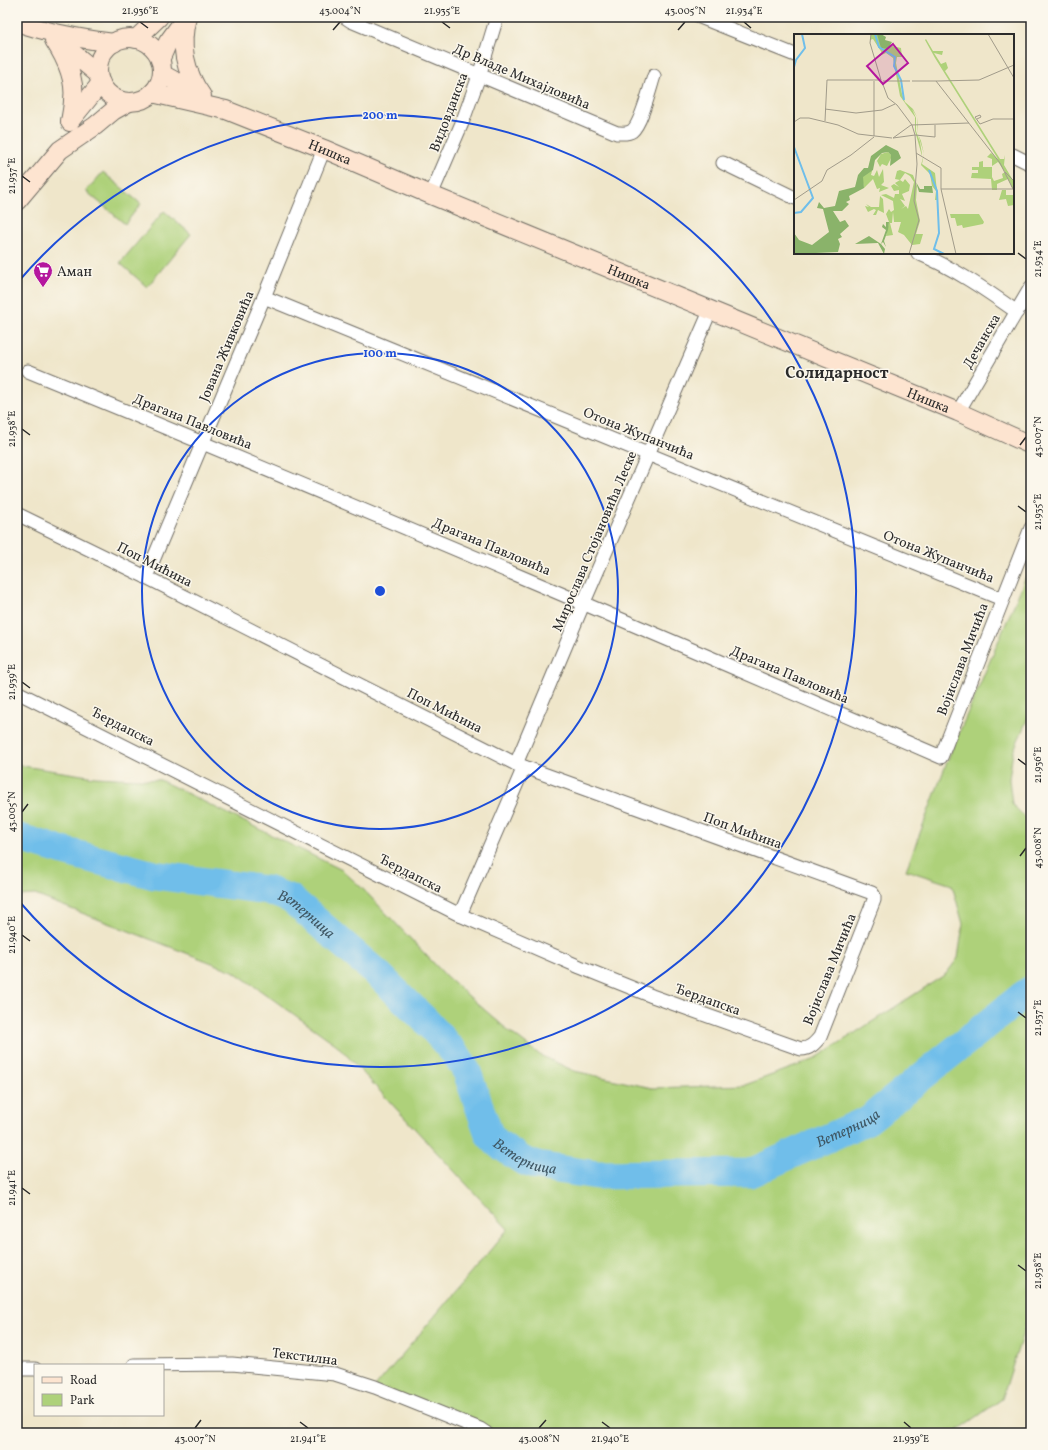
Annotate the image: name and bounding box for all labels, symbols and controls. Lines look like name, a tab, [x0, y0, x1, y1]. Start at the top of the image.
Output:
text: 21.936°E	[122, 4, 158, 18]
text: 43.004°N	[319, 4, 362, 18]
text: 21.935°E	[424, 4, 460, 18]
text: 43.005°N	[664, 4, 706, 18]
text: 21.934°E	[725, 4, 763, 18]
inset map	[794, 34, 1014, 254]
street label: Др Владе Михајловића	[450, 40, 593, 115]
street label: Видовданска	[426, 70, 473, 155]
text: 200 m	[362, 108, 398, 124]
street label: Нишка	[305, 136, 354, 171]
text: 21.937°E	[5, 158, 19, 194]
text: 21.934°E	[1031, 240, 1045, 278]
supermarket icon: Аман	[32, 260, 54, 288]
street label: Нишка	[604, 261, 653, 295]
place label: Аман	[57, 263, 92, 282]
street label: Јована Живковића	[195, 288, 259, 405]
street label: Дечанска	[959, 311, 1006, 373]
text: 100 m	[363, 346, 397, 362]
district label: Солидарност	[785, 363, 889, 385]
street label: Нишка	[904, 384, 953, 419]
street label: Драгана Павловића	[130, 390, 255, 455]
street label: Отона Жупанчића	[580, 403, 697, 465]
text: 21.938°E	[5, 411, 19, 447]
text: 43.007°N	[1031, 416, 1045, 458]
street label: Мирослава Стојановића Леске	[549, 448, 642, 635]
text: 21.935°E	[1031, 494, 1045, 530]
street label: Драгана Павловића	[429, 514, 554, 581]
street label: Отона Жупанчића	[880, 526, 997, 588]
street label: Поп Мићина	[113, 538, 196, 593]
centre of rings	[373, 584, 387, 598]
street label: Војислава Мичића	[933, 600, 994, 719]
street label: Драгана Павловића	[727, 642, 852, 709]
text: 21.939°E	[5, 664, 19, 700]
street label: Поп Мићина	[403, 684, 486, 739]
street label: Ђердапска	[87, 703, 157, 751]
text: 21.936°E	[1031, 747, 1045, 783]
text: 43.005°N	[5, 791, 19, 833]
street label: Поп Мићина	[700, 808, 785, 854]
text: 43.008°N	[1031, 827, 1045, 869]
street label: Ђердапска	[375, 850, 445, 898]
water label: Ветерница	[274, 886, 339, 944]
street label: Војислава Мичића	[799, 911, 862, 1028]
text: 21.940°E	[5, 916, 19, 954]
street label: Ђердапска	[672, 980, 743, 1021]
text: 21.937°E	[1031, 1000, 1045, 1036]
water label: Ветерница	[813, 1105, 885, 1154]
water label: Ветерница	[488, 1134, 558, 1181]
text: 21.941°E	[5, 1170, 19, 1206]
text: 21.938°E	[1031, 1253, 1045, 1289]
street label: Текстилна	[271, 1344, 339, 1371]
legend	[34, 1364, 164, 1416]
text: Road	[70, 1373, 97, 1389]
text: Park	[70, 1393, 95, 1409]
text: 43.007°N	[174, 1432, 216, 1446]
text: 21.941°E	[290, 1432, 326, 1446]
text: 43.008°N	[518, 1432, 560, 1446]
text: 21.940°E	[591, 1432, 629, 1446]
text: 21.939°E	[893, 1432, 929, 1446]

